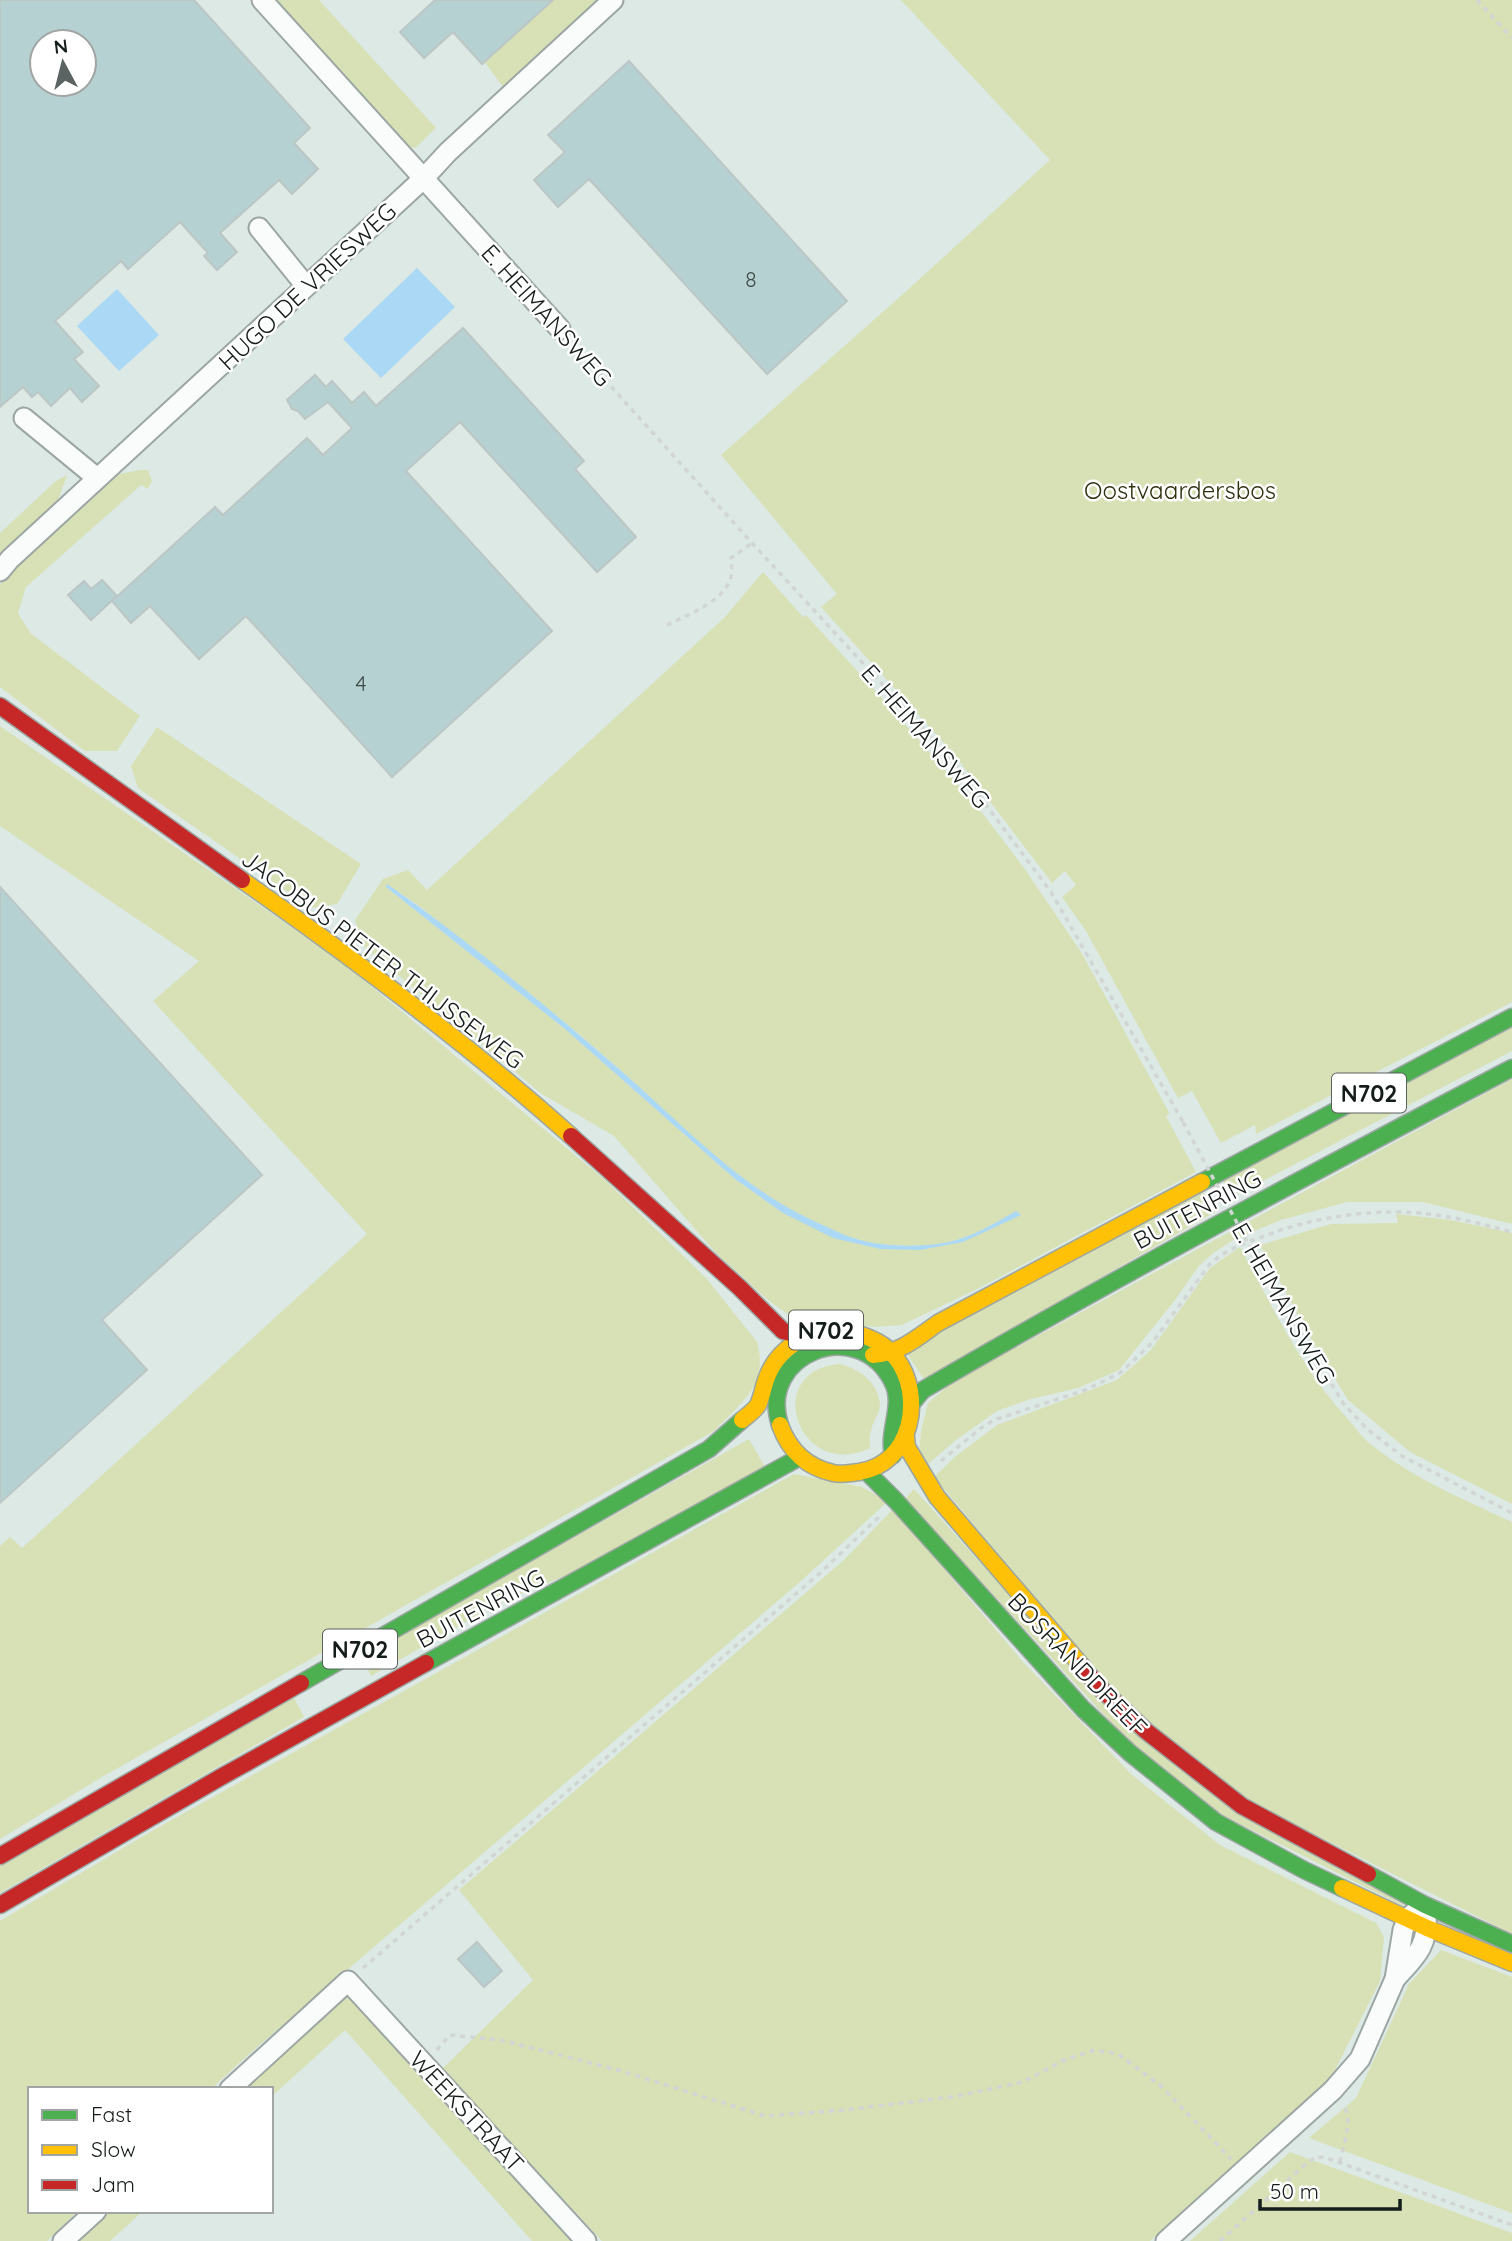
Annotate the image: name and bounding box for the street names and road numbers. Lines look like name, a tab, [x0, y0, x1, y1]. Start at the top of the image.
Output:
street label: HUGO DE VRIESWEG	[212, 196, 402, 376]
street label: E. HEIMANSWEG	[475, 238, 619, 392]
street label: E. HEIMANSWEG	[855, 658, 997, 814]
street label: JACOBUS PIETER THIJSSEWEG	[236, 843, 530, 1075]
road number: N702	[1332, 1074, 1406, 1112]
street label: BUITENRING	[1128, 1163, 1266, 1255]
street label: E. HEIMANSWEG	[1226, 1217, 1342, 1389]
road number: N702	[789, 1310, 863, 1350]
street label: BUITENRING	[411, 1562, 549, 1654]
street label: BOSRANDDREEF	[1002, 1586, 1154, 1742]
road number: N702	[323, 1630, 397, 1668]
street label: WEEKSTRAAT	[403, 2044, 531, 2178]

